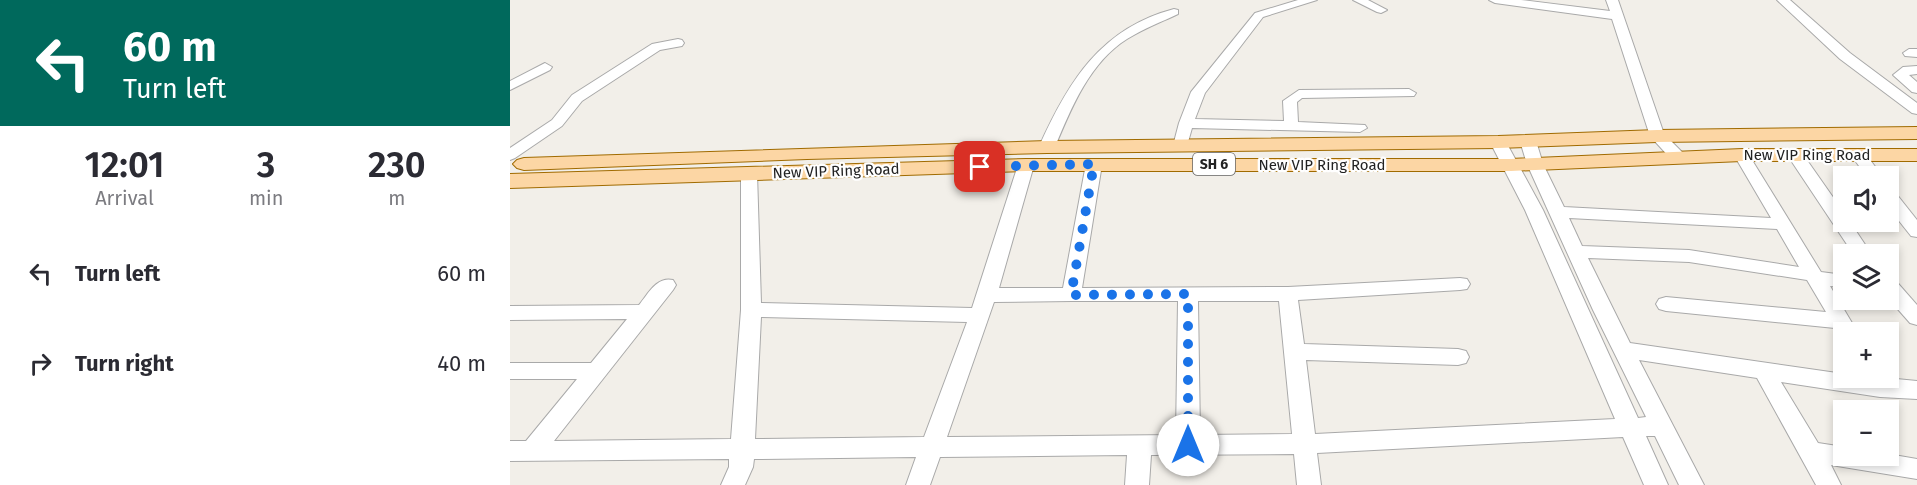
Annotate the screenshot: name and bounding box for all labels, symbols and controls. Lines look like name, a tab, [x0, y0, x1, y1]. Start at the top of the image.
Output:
text: 60 m	[123, 22, 217, 72]
icon: left	[24, 24, 102, 102]
text: Turn left	[123, 73, 226, 105]
pin	[954, 141, 1005, 192]
text: 12:01	[84, 143, 164, 187]
text: 3	[257, 143, 275, 187]
text: 230	[368, 143, 426, 187]
street label: New VIP Ring Road	[1743, 146, 1871, 164]
icon: arrive	[963, 150, 996, 183]
road number: SH 6	[1193, 153, 1235, 175]
street label: New VIP Ring Road	[1258, 156, 1386, 174]
street label: New VIP Ring Road	[772, 160, 900, 182]
map controls	[1833, 166, 1899, 466]
button: sound	[1833, 166, 1899, 232]
text: Arrival	[95, 186, 154, 210]
text: min	[249, 186, 283, 210]
text: m	[388, 186, 405, 210]
button: layers	[1833, 244, 1899, 310]
icon: left	[24, 257, 57, 290]
text: Turn left	[75, 260, 160, 287]
text: 60 m	[437, 260, 486, 287]
button: +	[1833, 322, 1899, 388]
icon: right	[24, 347, 57, 380]
text: Turn right	[75, 350, 174, 377]
text: 40 m	[437, 350, 486, 377]
button: −	[1833, 400, 1899, 466]
position arrow	[1156, 413, 1220, 477]

